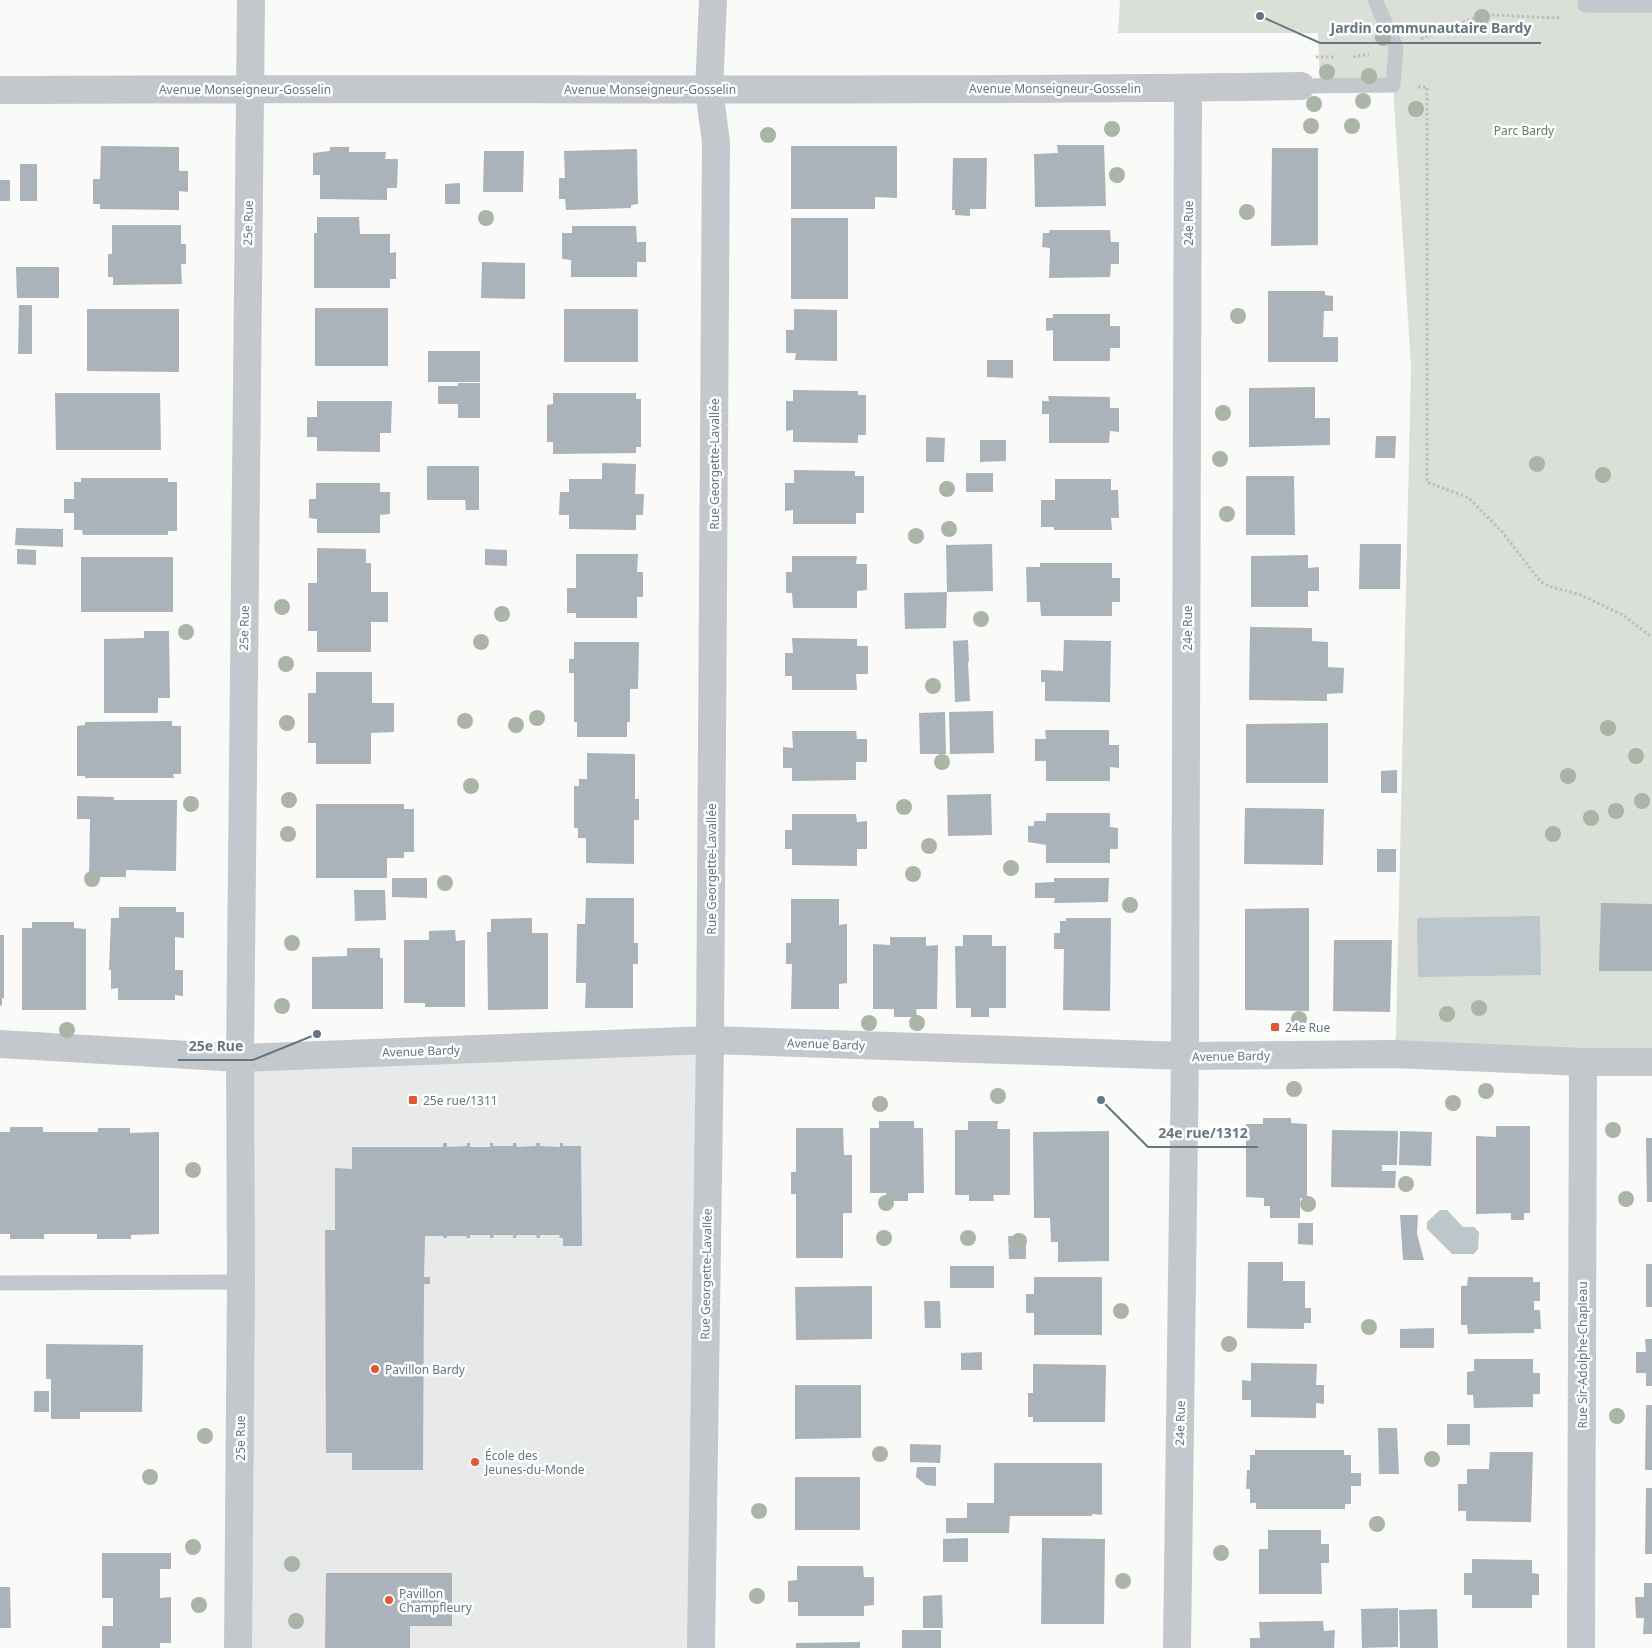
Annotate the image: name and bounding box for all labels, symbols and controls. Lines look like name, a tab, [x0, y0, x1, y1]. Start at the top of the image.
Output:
callout: Jardin communautaire Bardy	[1320, 14, 1541, 43]
text: Jardin communautaire Bardy	[1329, 18, 1531, 37]
street label: Avenue Monseigneur-Gosselin	[969, 80, 1141, 97]
street label: Avenue Monseigneur-Gosselin	[159, 81, 331, 98]
street label: Avenue Monseigneur-Gosselin	[564, 81, 736, 98]
park label: Parc Bardy	[1494, 122, 1555, 139]
street label: 25e Rue	[239, 200, 257, 246]
street label: 24e Rue	[1180, 200, 1197, 246]
street label: Rue Georgette-Lavallée	[706, 398, 723, 530]
street label: 25e Rue	[235, 605, 253, 651]
street label: 24e Rue	[1179, 605, 1196, 651]
street label: Rue Georgette-Lavallée	[703, 803, 720, 935]
place label: 24e Rue	[1285, 1019, 1330, 1036]
marker: 24e Rue	[1269, 1021, 1281, 1033]
callout: 25e Rue	[178, 1031, 253, 1060]
street label: Avenue Bardy	[787, 1034, 866, 1054]
text: 25e Rue	[189, 1036, 243, 1055]
street label: Avenue Bardy	[382, 1041, 461, 1061]
street label: Avenue Bardy	[1192, 1047, 1271, 1065]
place label: 25e rue/1311	[423, 1092, 498, 1109]
marker: 25e rue/1311	[407, 1094, 419, 1106]
callout: 24e rue/1312	[1148, 1118, 1258, 1147]
text: 24e rue/1312	[1158, 1123, 1248, 1142]
street label: Rue Georgette-Lavallée	[696, 1208, 716, 1340]
street label: Rue Sir-Adolphe-Chapleau	[1574, 1281, 1591, 1429]
place label: Pavillon Bardy	[385, 1361, 466, 1378]
marker: Pavillon Bardy	[369, 1363, 381, 1375]
street label: 24e Rue	[1171, 1400, 1189, 1446]
street label: 25e Rue	[232, 1415, 249, 1461]
place label: École des Jeunes-du-Monde	[484, 1447, 585, 1478]
marker: École des Jeunes-du-Monde	[469, 1456, 481, 1468]
place label: Pavillon Champfleury	[399, 1585, 473, 1616]
marker: Pavillon Champfleury	[383, 1594, 395, 1606]

